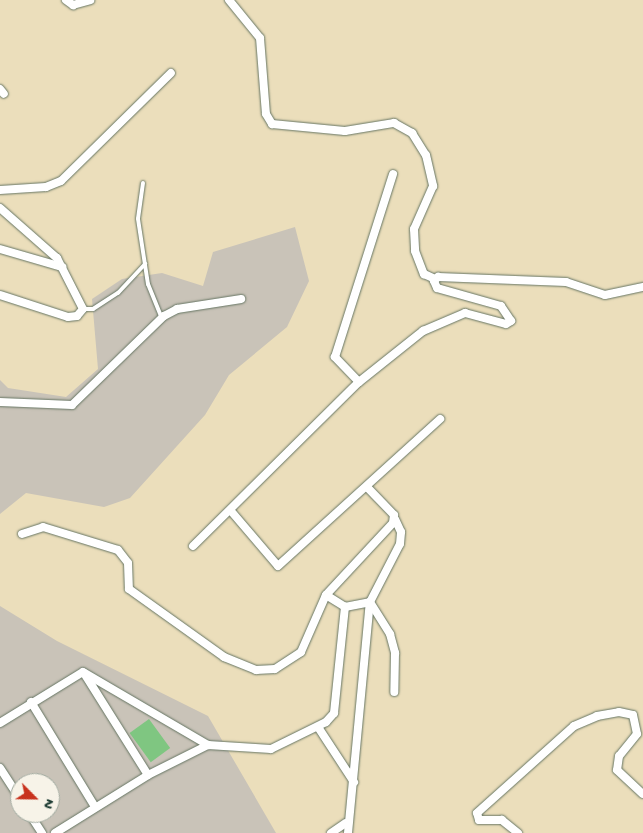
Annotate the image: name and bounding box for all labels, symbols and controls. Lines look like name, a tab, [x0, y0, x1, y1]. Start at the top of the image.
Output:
north arrow	[10, 773, 60, 823]
text: N	[39, 796, 58, 811]

